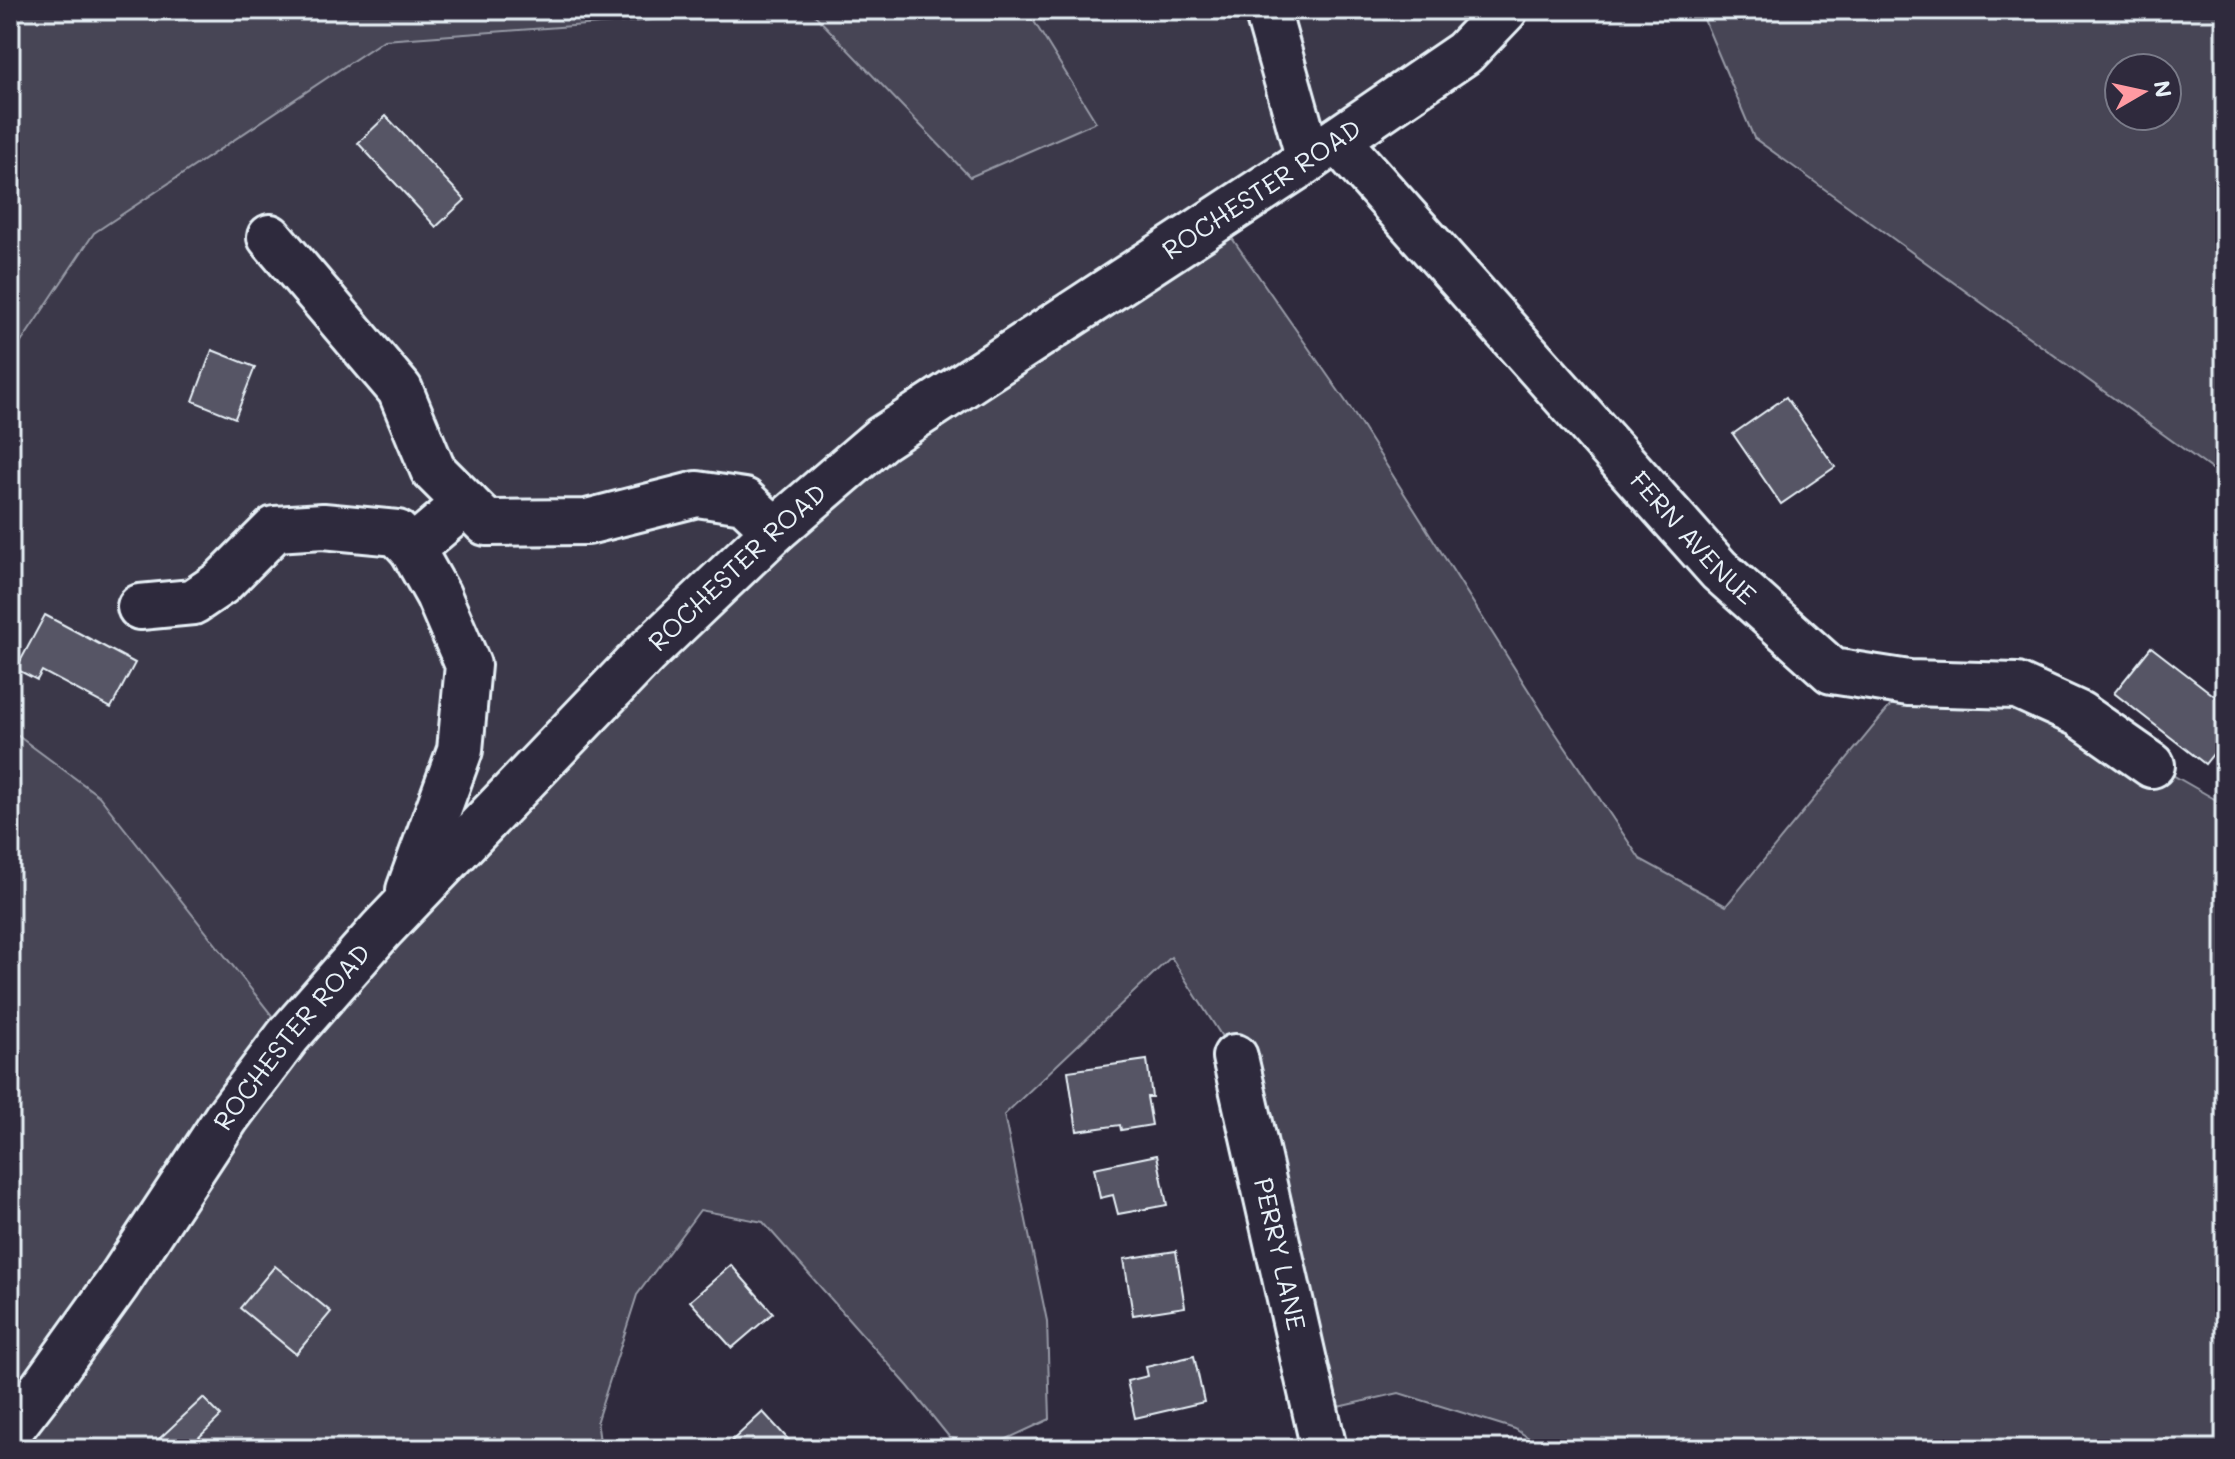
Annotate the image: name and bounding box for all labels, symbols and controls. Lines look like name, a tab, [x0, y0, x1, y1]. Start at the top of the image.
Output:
north arrow	[2103, 52, 2183, 132]
text: N	[2148, 78, 2179, 99]
street label: ROCHESTER ROAD	[1155, 111, 1367, 266]
street label: FERN AVENUE	[1623, 463, 1764, 611]
street label: ROCHESTER ROAD	[640, 475, 833, 658]
street label: ROCHESTER ROAD	[205, 936, 377, 1136]
street label: PERRY LANE	[1247, 1174, 1314, 1333]

